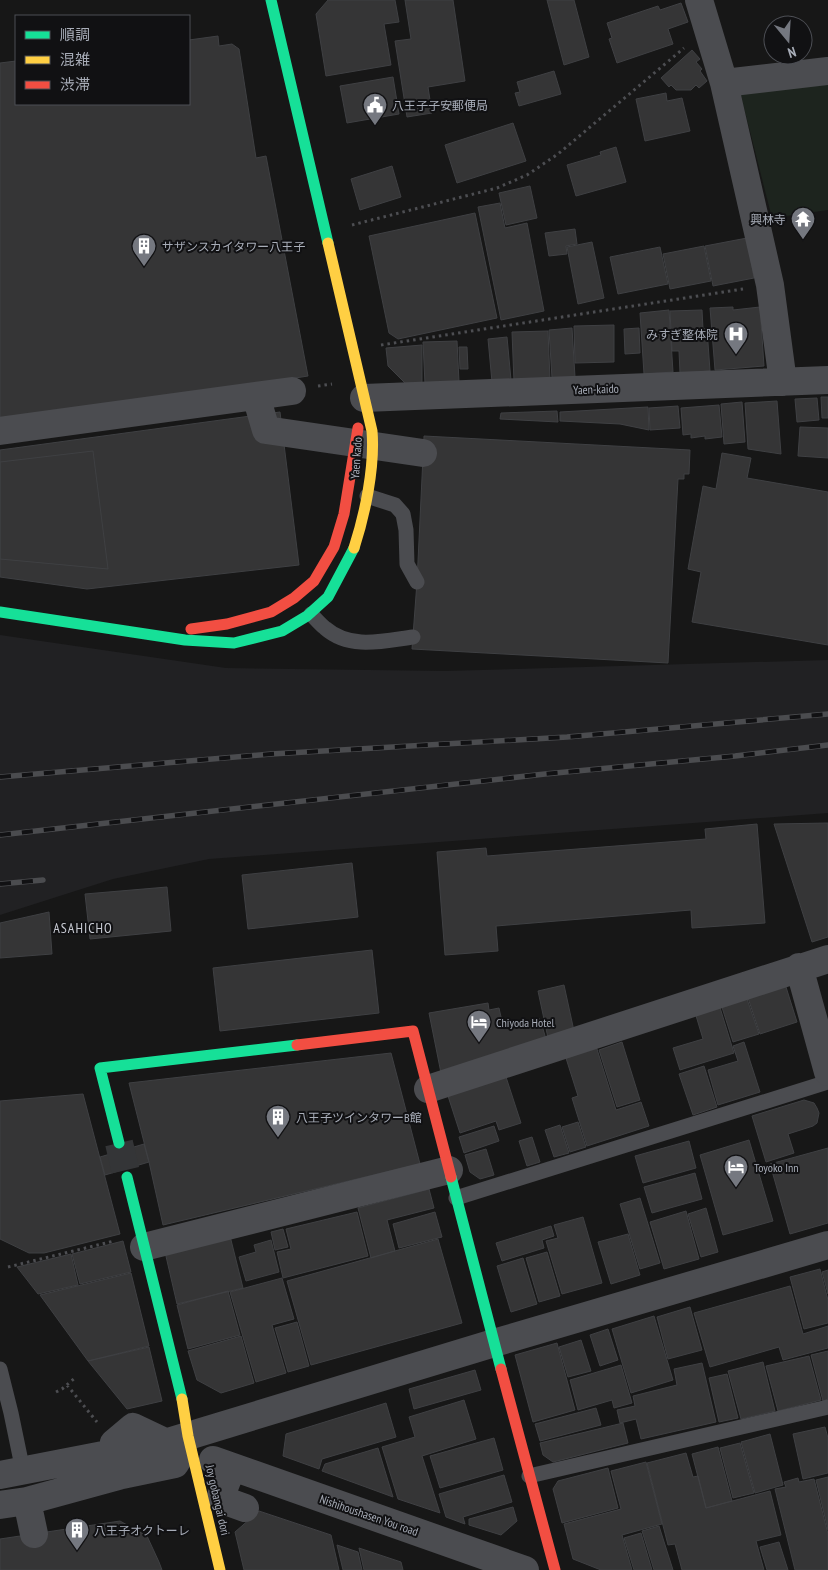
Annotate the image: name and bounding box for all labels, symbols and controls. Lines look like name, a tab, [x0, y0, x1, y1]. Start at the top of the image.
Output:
legend	[15, 15, 190, 105]
north arrow	[763, 15, 813, 65]
text: 順調	[60, 25, 90, 44]
text: N	[786, 43, 798, 62]
text: 混雑	[60, 50, 90, 69]
text: 渋滞	[60, 75, 90, 94]
public building icon: 八王子子安郵便局	[362, 92, 388, 126]
place label: 八王子子安郵便局	[392, 98, 488, 113]
temple icon: 興林寺	[790, 206, 816, 240]
place label: 興林寺	[750, 212, 786, 227]
building icon: サザンスカイタワー八王子	[131, 233, 157, 267]
place label: サザンスカイタワー八王子	[162, 239, 305, 254]
hospital icon: みすぎ整体院	[723, 321, 749, 355]
place label: みすぎ整体院	[646, 327, 718, 342]
street label: Yaen-kaido	[573, 381, 619, 397]
street label: Yaen kado	[347, 436, 365, 480]
district label: ASAHICHO	[53, 919, 113, 937]
hotel icon: Chiyoda Hotel	[466, 1009, 492, 1043]
place label: Chiyoda Hotel	[496, 1015, 554, 1030]
building icon: 八王子ツインタワーB館	[265, 1104, 291, 1138]
place label: 八王子ツインタワーB館	[296, 1110, 422, 1125]
hotel icon: Toyoko Inn	[723, 1154, 749, 1188]
place label: Toyoko Inn	[754, 1160, 798, 1175]
street label: Joy gobangai dori	[202, 1462, 233, 1537]
street label: Nishihoushasen You road	[318, 1491, 420, 1539]
building icon: 八王子オクトーレ	[64, 1517, 90, 1551]
place label: 八王子オクトーレ	[94, 1523, 190, 1538]

